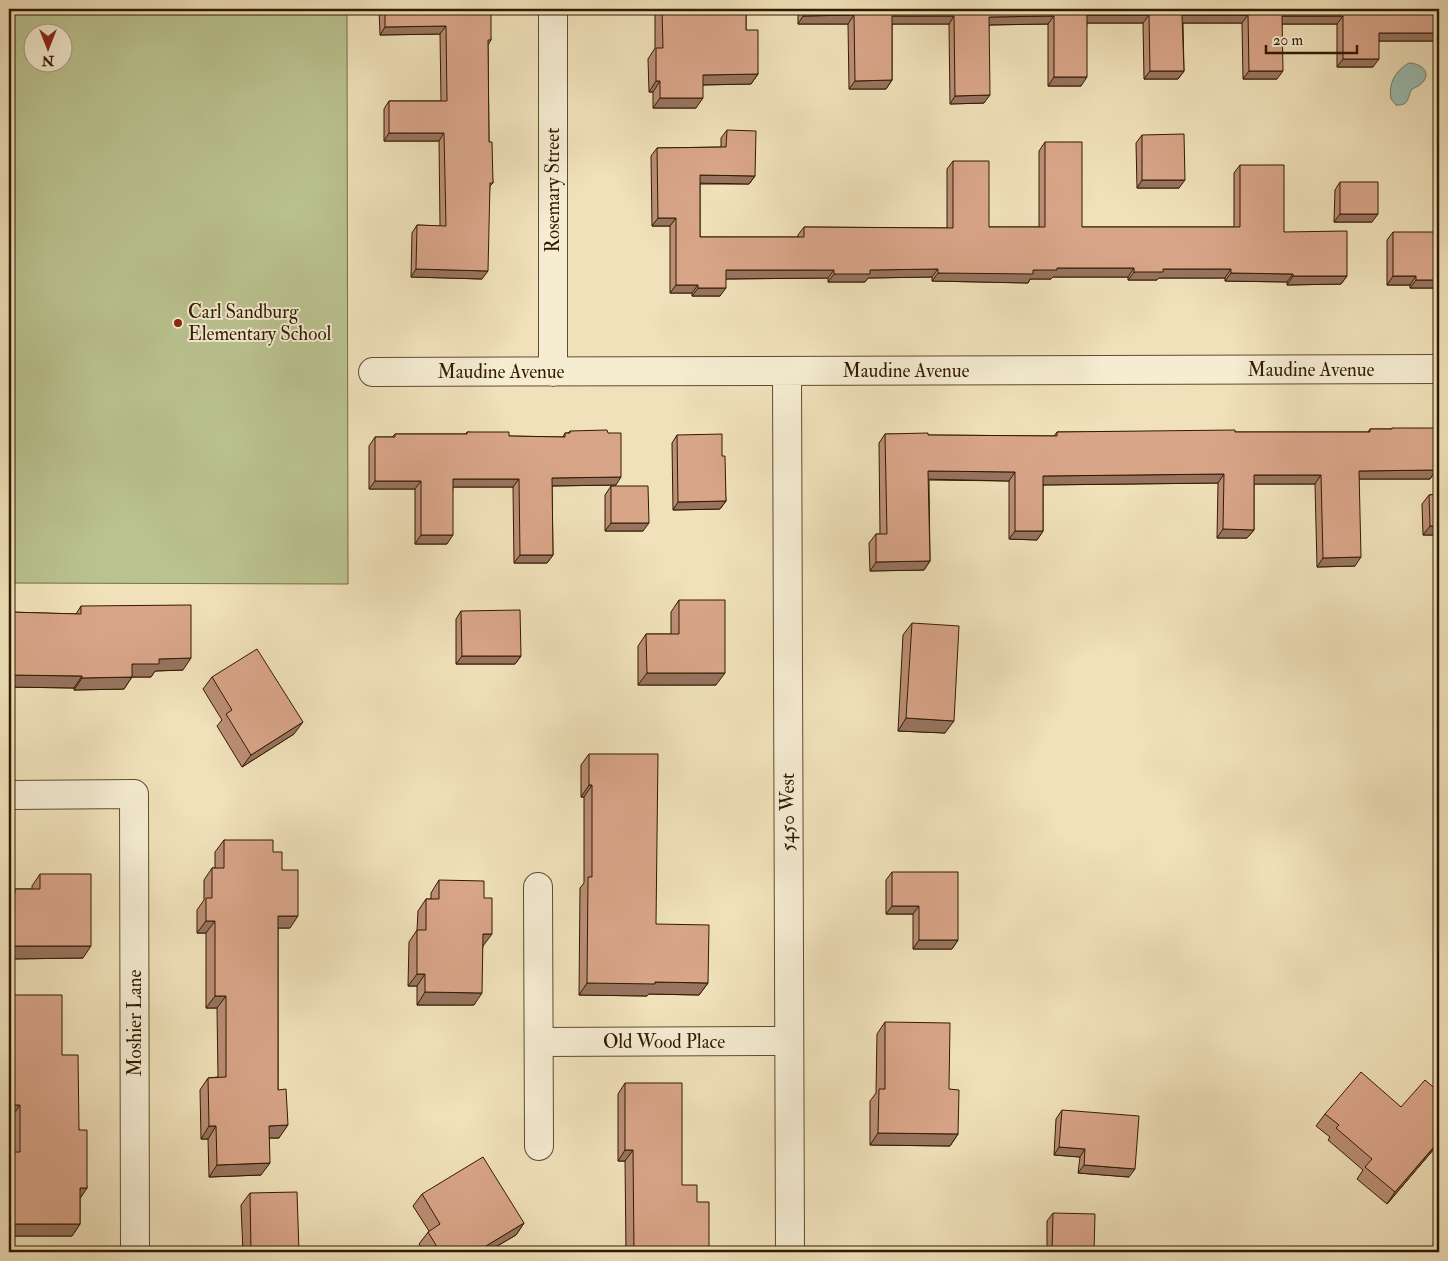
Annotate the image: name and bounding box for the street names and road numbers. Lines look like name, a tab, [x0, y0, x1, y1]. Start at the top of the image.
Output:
street label: Rosemary Street	[541, 128, 565, 252]
street label: Maudine Avenue	[1247, 358, 1375, 382]
street label: Maudine Avenue	[842, 359, 970, 383]
street label: Maudine Avenue	[437, 360, 565, 384]
street label: 5450 West	[776, 773, 800, 851]
street label: Moshier Lane	[123, 970, 147, 1076]
street label: Old Wood Place	[603, 1030, 725, 1054]

